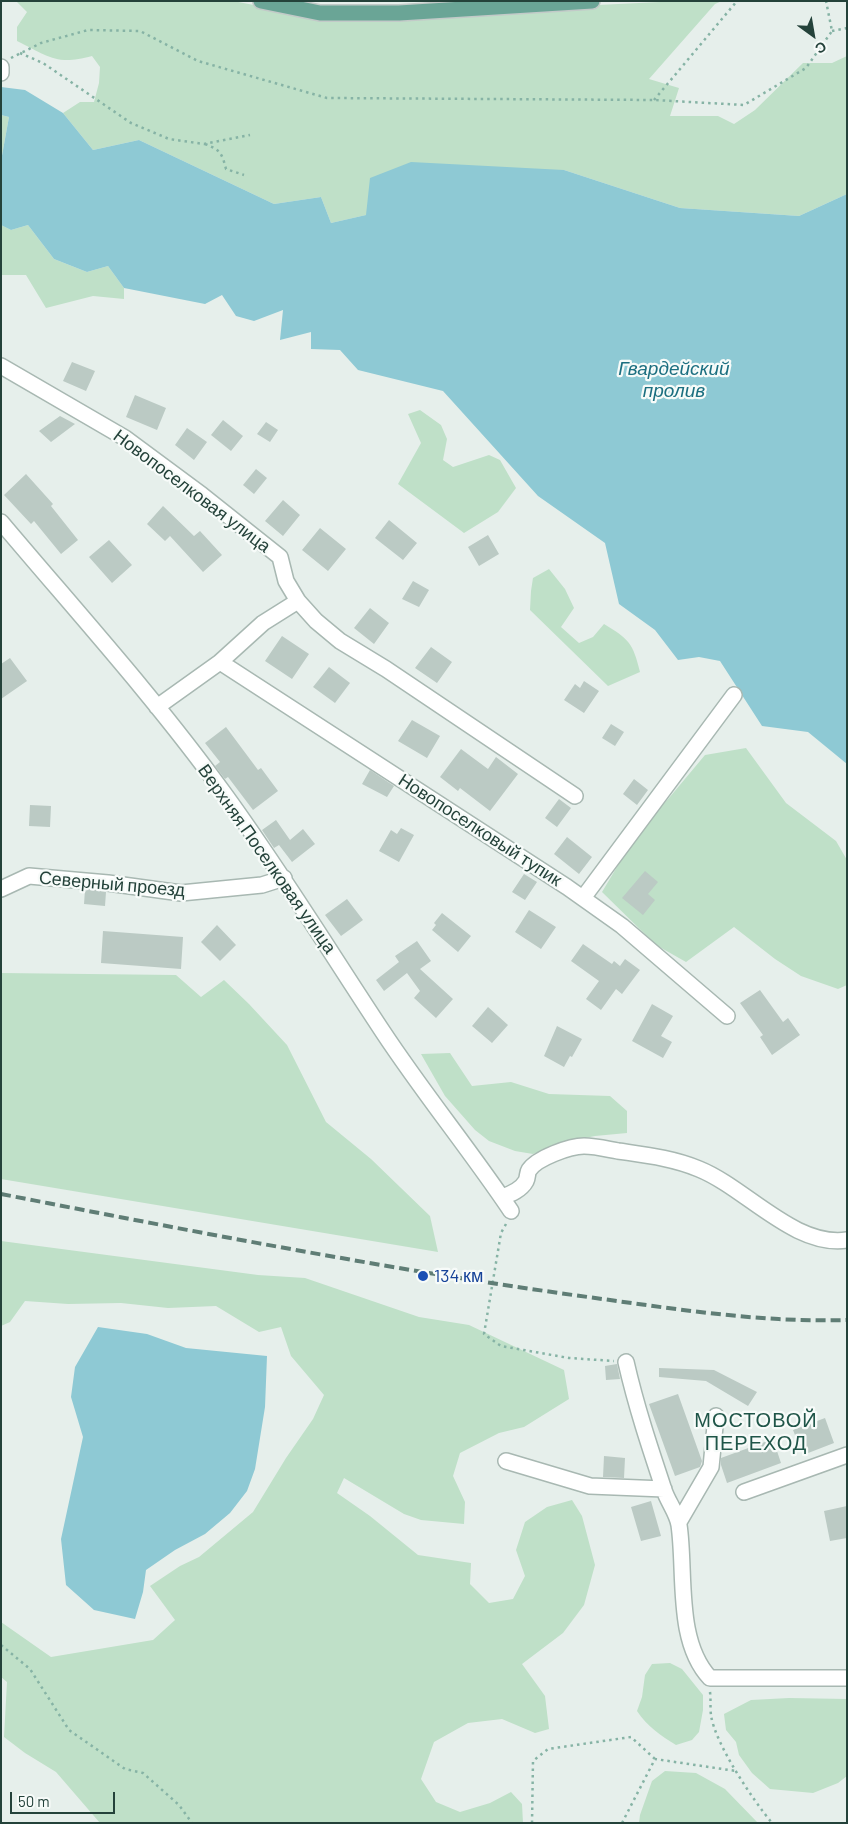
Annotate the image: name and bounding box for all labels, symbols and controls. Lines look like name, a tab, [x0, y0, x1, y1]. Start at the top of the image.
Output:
north arrow	[788, 10, 838, 60]
text: С	[812, 38, 830, 58]
water label: Гвардейский пролив	[618, 358, 730, 402]
street label: Новопоселковая улица	[109, 425, 275, 557]
street label: Верхняя Поселковая улица	[193, 760, 341, 958]
street label: Новопоселковый тупик	[394, 769, 566, 891]
street label: Северный проезд	[38, 867, 186, 901]
place label: 134 км	[434, 1265, 483, 1287]
marker: 134 км	[416, 1269, 430, 1283]
district label: МОСТОВОЙ ПЕРЕХОД	[693, 1408, 819, 1455]
scale bar	[12, 1782, 118, 1814]
text: 50 m	[18, 1792, 50, 1810]

